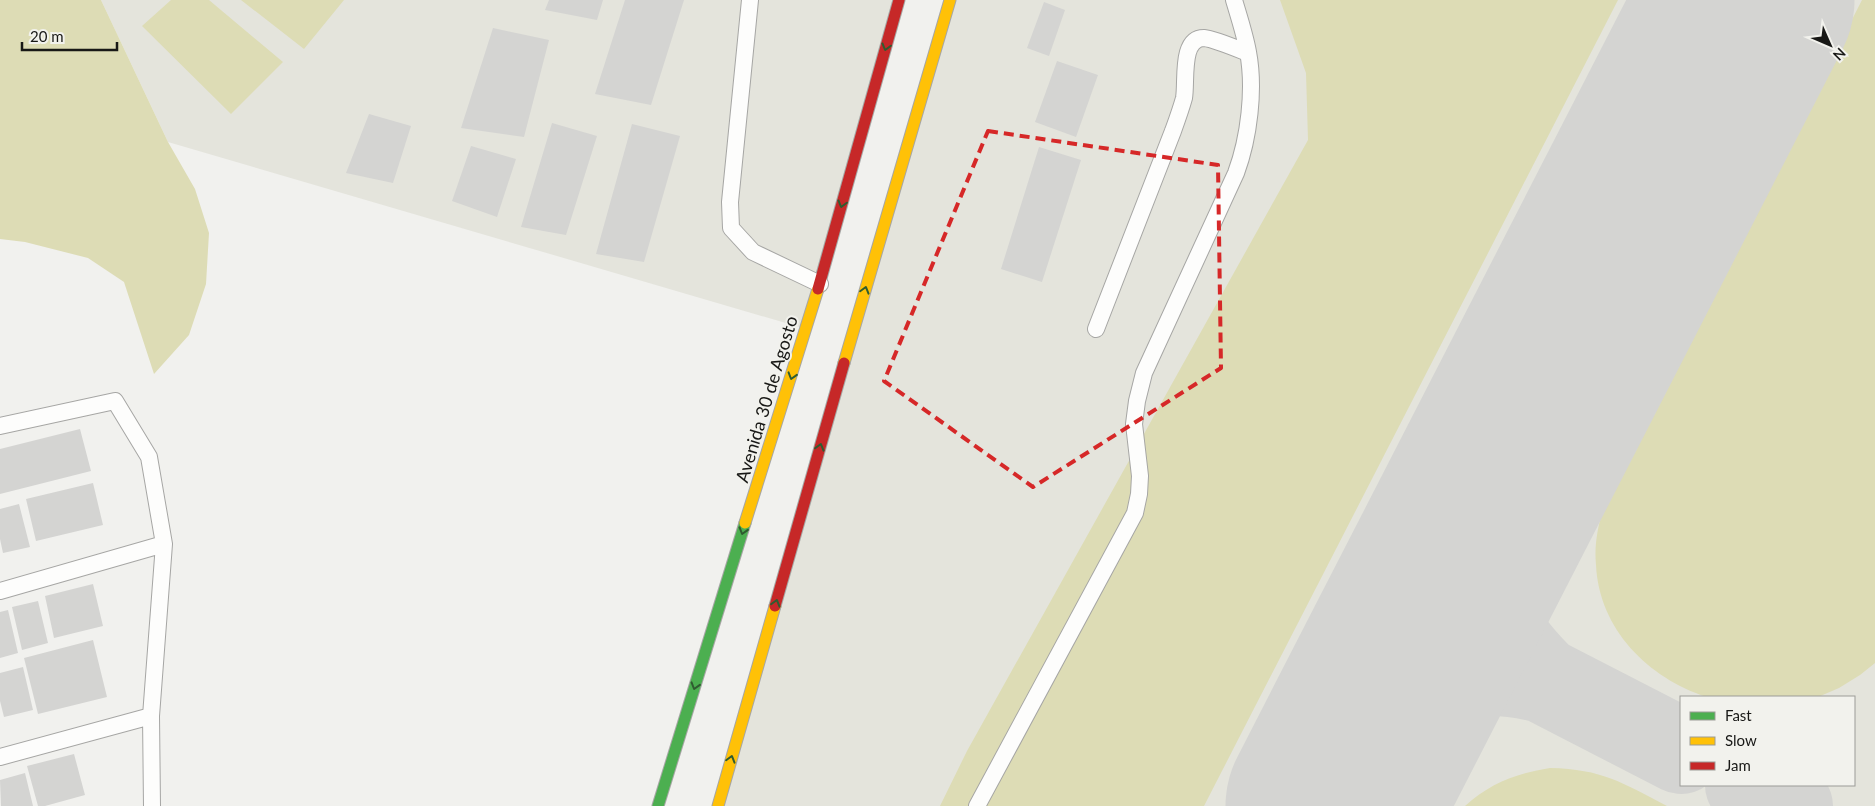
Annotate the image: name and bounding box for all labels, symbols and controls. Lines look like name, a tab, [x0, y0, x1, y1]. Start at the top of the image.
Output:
scale bar	[22, 20, 118, 52]
north arrow	[1805, 20, 1855, 70]
text: 20 m	[30, 27, 64, 45]
one-way arrow	[881, 42, 891, 51]
text: N	[1830, 45, 1849, 64]
one-way arrow	[838, 199, 848, 207]
one-way arrow	[859, 287, 869, 295]
street label: Avenida 30 de Agosto	[730, 313, 802, 485]
one-way arrow	[787, 371, 797, 379]
one-way arrow	[815, 443, 825, 451]
one-way arrow	[739, 526, 749, 535]
one-way arrow	[770, 599, 780, 607]
one-way arrow	[691, 681, 701, 690]
legend	[1680, 696, 1855, 786]
text: Fast	[1725, 706, 1752, 724]
text: Slow	[1725, 731, 1757, 749]
one-way arrow	[725, 755, 736, 764]
text: Jam	[1725, 756, 1751, 774]

